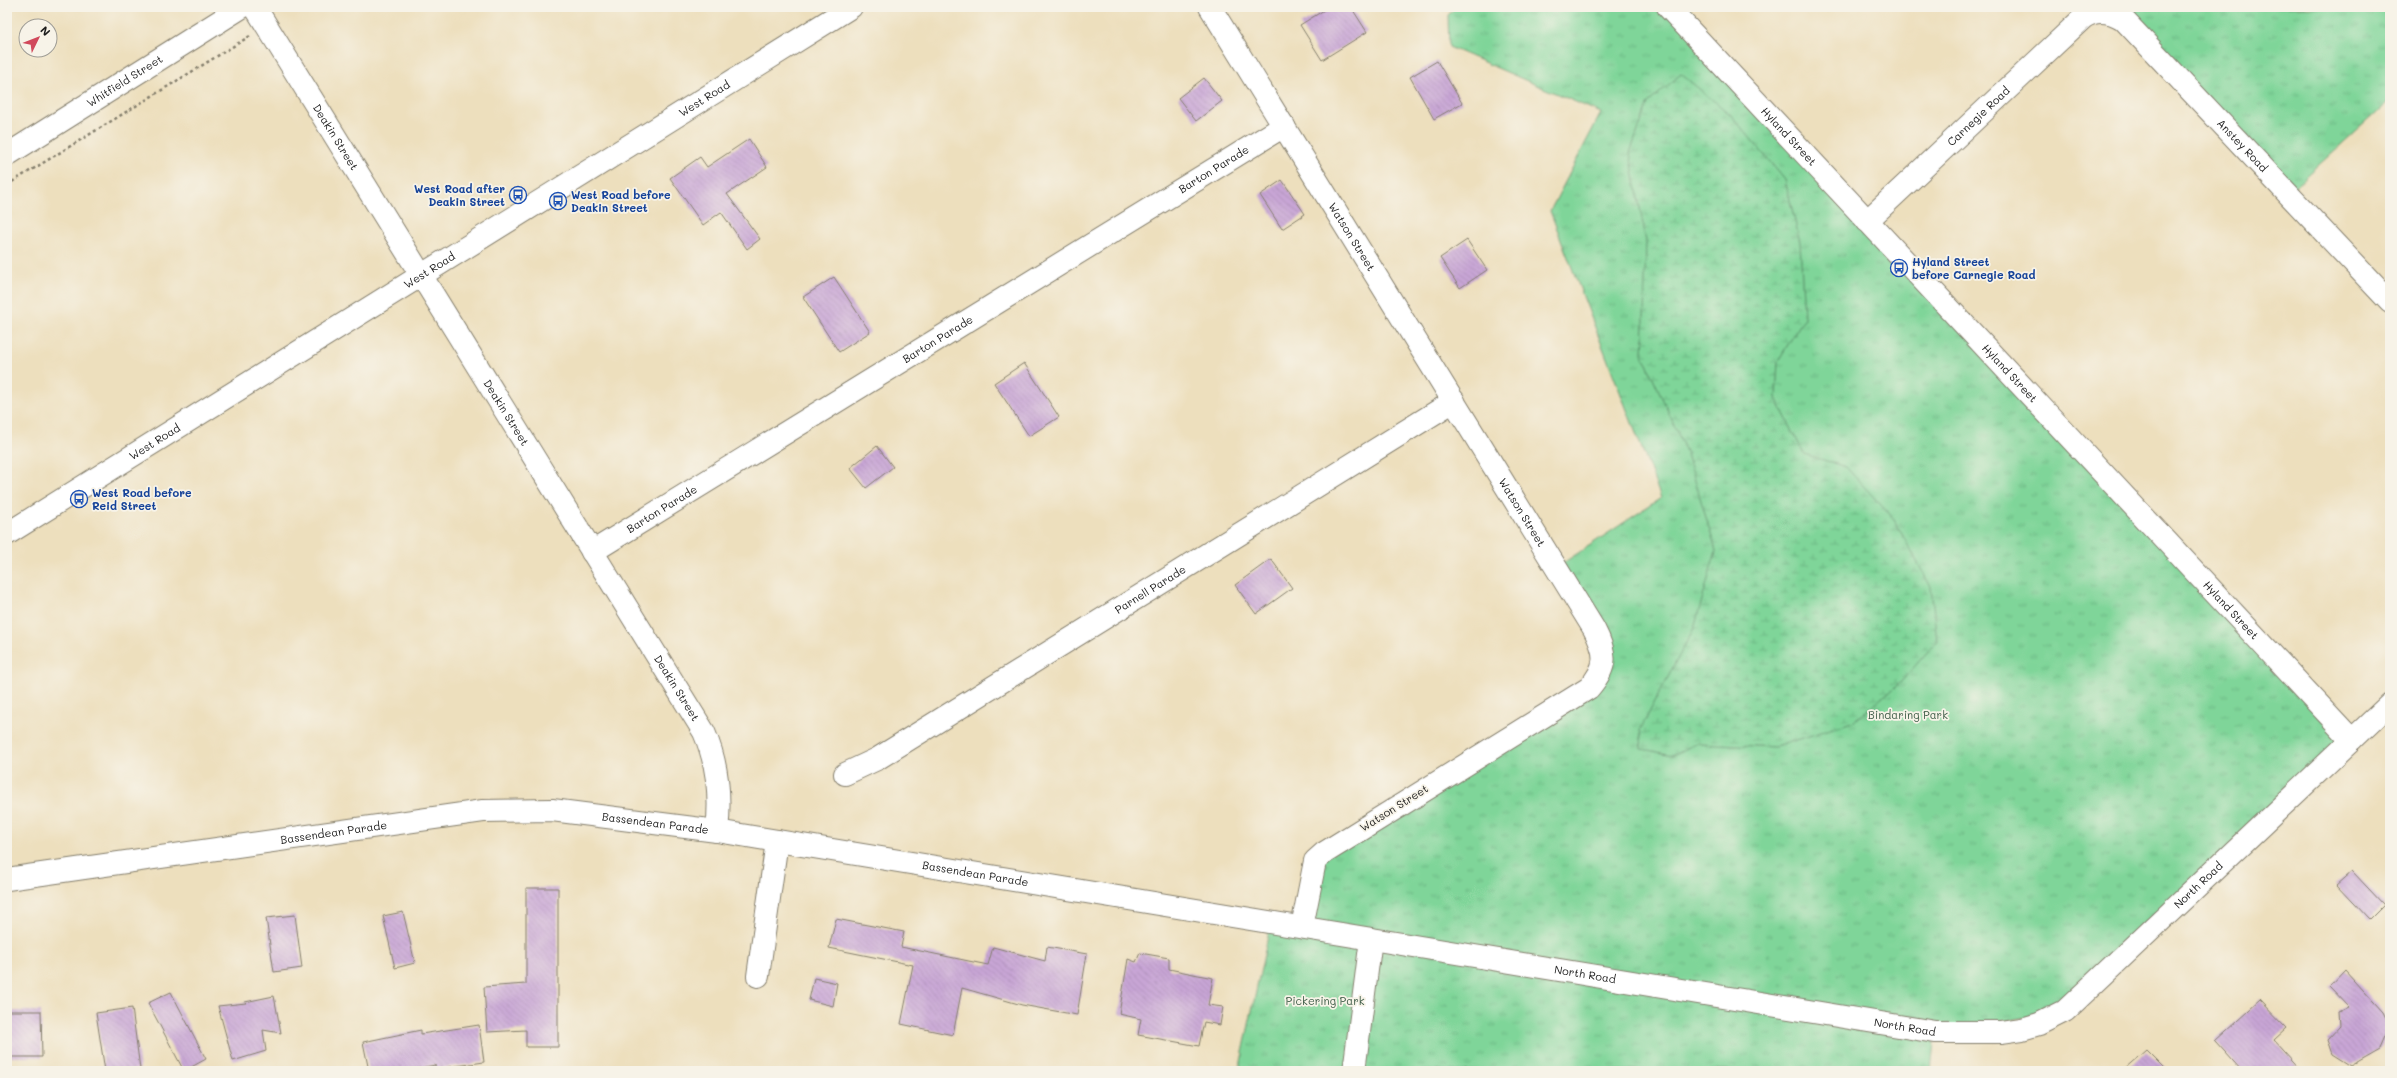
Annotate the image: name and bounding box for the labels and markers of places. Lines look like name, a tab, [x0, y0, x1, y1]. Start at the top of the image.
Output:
place label: West Road after Deakin Street	[414, 181, 505, 209]
bus stop icon: West Road after Deakin Street	[508, 185, 528, 205]
place label: West Road before Deakin Street	[571, 187, 671, 215]
bus stop icon: West Road before Deakin Street	[548, 191, 568, 211]
place label: Hyland Street before Carnegie Road	[1912, 254, 2036, 282]
bus stop icon: Hyland Street before Carnegie Road	[1889, 258, 1909, 278]
place label: West Road before Reid Street	[92, 485, 192, 513]
bus stop icon: West Road before Reid Street	[69, 489, 89, 509]

